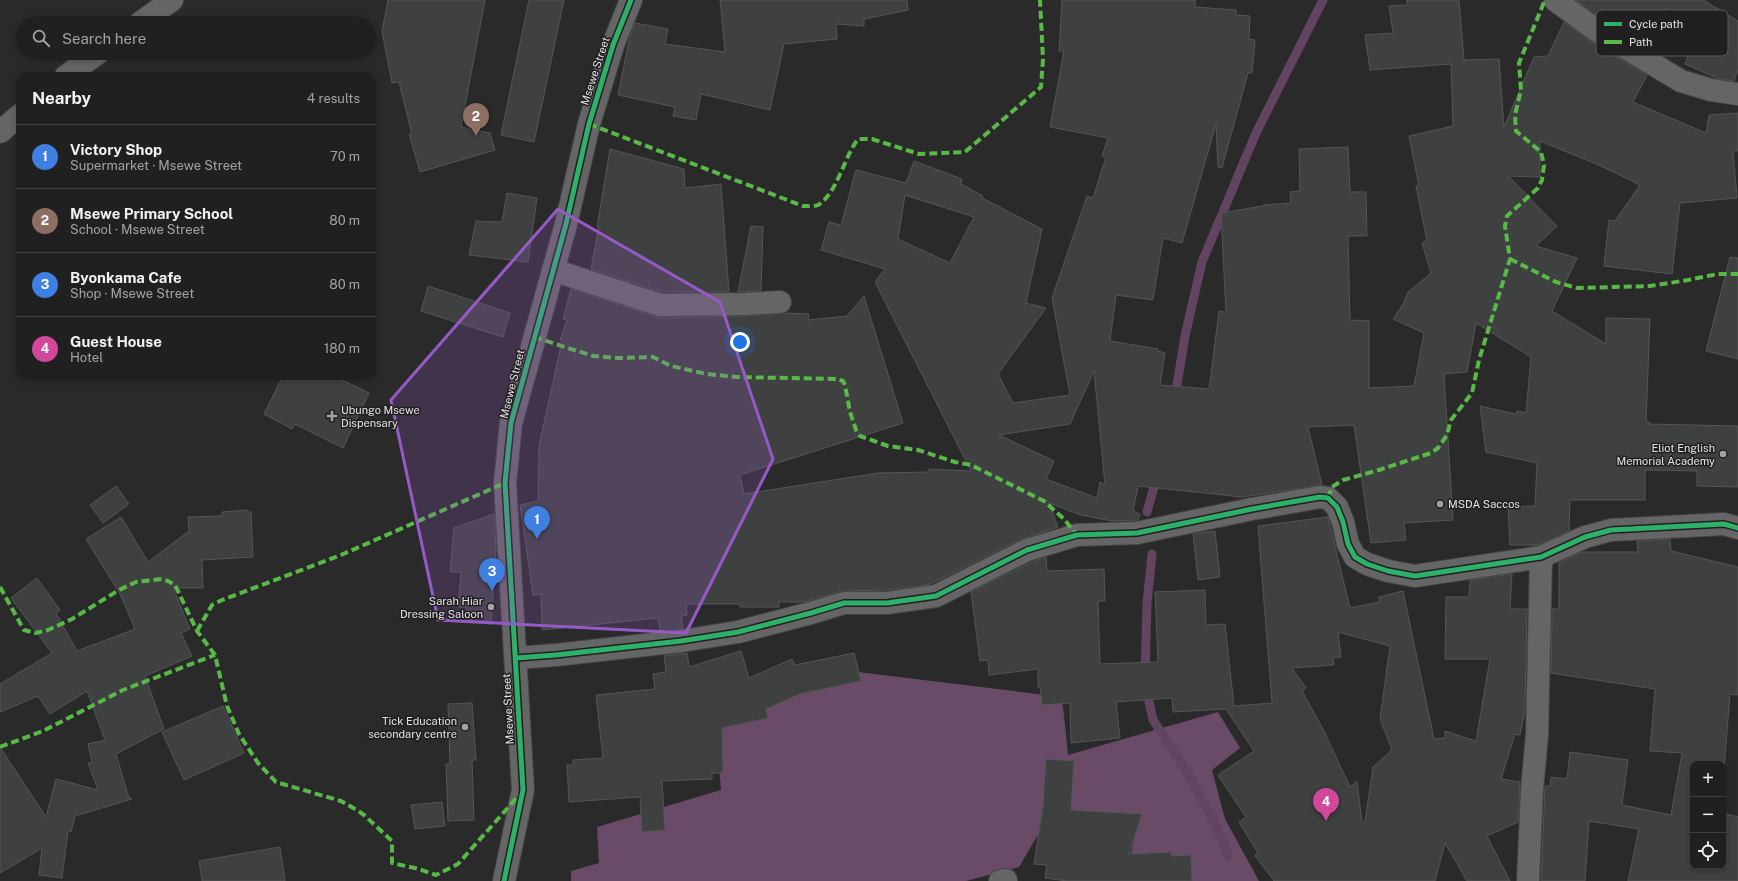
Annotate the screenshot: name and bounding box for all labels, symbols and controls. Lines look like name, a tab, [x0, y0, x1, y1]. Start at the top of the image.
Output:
legend	[1596, 10, 1728, 56]
search box	[16, 16, 376, 60]
text: Cycle path	[1629, 18, 1683, 30]
icon: search	[30, 27, 52, 49]
text: Search here	[62, 30, 146, 47]
street label: Msewe Street	[578, 35, 612, 107]
text: Path	[1629, 36, 1652, 48]
text: Nearby	[32, 88, 91, 108]
text: 4 results	[307, 91, 360, 106]
pin: 2	[463, 103, 489, 136]
text: Victory Shop	[70, 141, 162, 158]
text: 1	[42, 149, 48, 164]
text: 70 m	[330, 149, 360, 164]
text: Supermarket · Msewe Street	[70, 158, 242, 173]
text: Msewe Primary School	[70, 205, 233, 222]
text: 2	[41, 213, 49, 228]
text: 80 m	[329, 213, 360, 228]
text: School · Msewe Street	[70, 222, 205, 237]
text: Byonkama Cafe	[70, 269, 182, 286]
text: 3	[41, 277, 49, 292]
text: 80 m	[329, 277, 360, 292]
text: Shop · Msewe Street	[70, 286, 194, 301]
your location	[730, 332, 750, 352]
text: Guest House	[70, 333, 162, 350]
text: 4	[41, 341, 49, 356]
text: 180 m	[324, 341, 360, 356]
street label: Msewe Street	[498, 348, 526, 420]
text: Hotel	[70, 350, 103, 365]
place label: Ubungo Msewe Dispensary	[341, 404, 420, 429]
marker: Ubungo Msewe Dispensary	[326, 410, 338, 422]
place label: Eliot English Memorial Academy	[1617, 442, 1715, 467]
marker: Eliot English Memorial Academy	[1718, 449, 1728, 459]
place label: MSDA Saccos	[1448, 498, 1520, 510]
marker: MSDA Saccos	[1435, 499, 1445, 509]
pin: 1	[524, 506, 550, 539]
pin: 3	[479, 558, 505, 591]
place label: Sarah Hiar Dressing Saloon	[400, 595, 483, 620]
marker: Sarah Hiar Dressing Saloon	[486, 602, 496, 612]
street label: Msewe Street	[500, 673, 516, 745]
place label: Tick Education secondary centre	[368, 715, 457, 740]
marker: Tick Education secondary centre	[460, 722, 470, 732]
map controls	[1690, 761, 1726, 869]
button: +	[1690, 761, 1726, 797]
pin: 4	[1313, 788, 1339, 821]
button: −	[1690, 797, 1726, 833]
button: locate	[1690, 833, 1726, 869]

